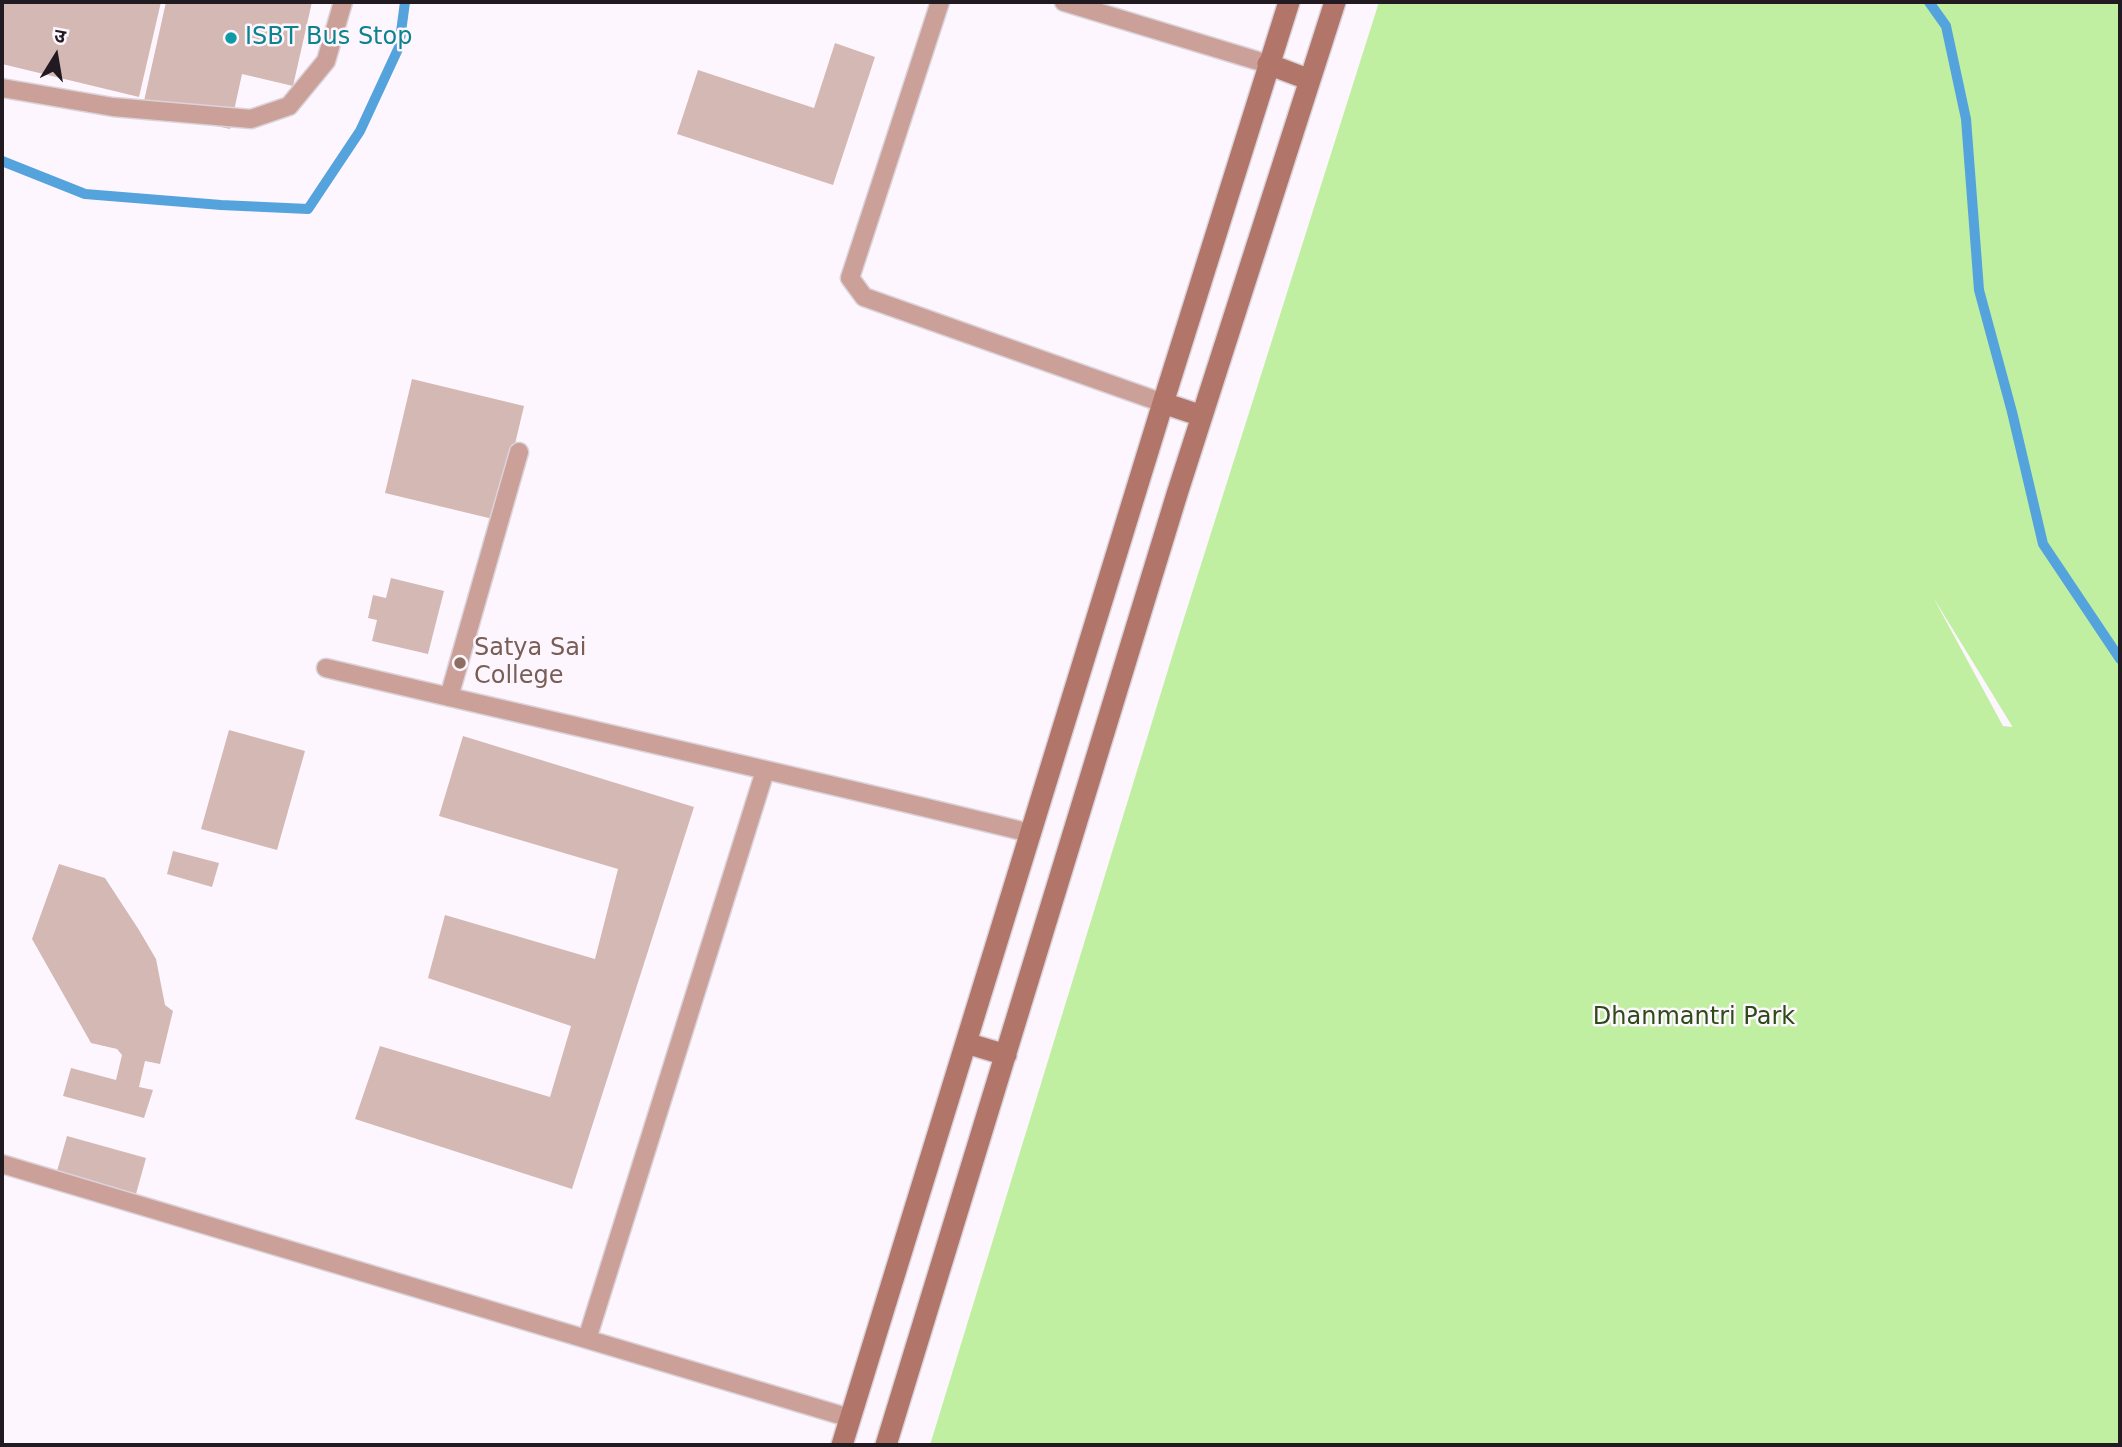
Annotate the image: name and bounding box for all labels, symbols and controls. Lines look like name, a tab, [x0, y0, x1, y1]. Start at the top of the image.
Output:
north arrow	[21, 21, 91, 91]
text: उ	[52, 24, 68, 47]
place label: ISBT Bus Stop	[245, 24, 412, 52]
marker: ISBT Bus Stop	[223, 30, 239, 46]
place label: Satya Sai College	[474, 635, 586, 691]
marker: Satya Sai College	[452, 655, 468, 671]
park label: Dhanmantri Park	[1593, 1004, 1795, 1032]

